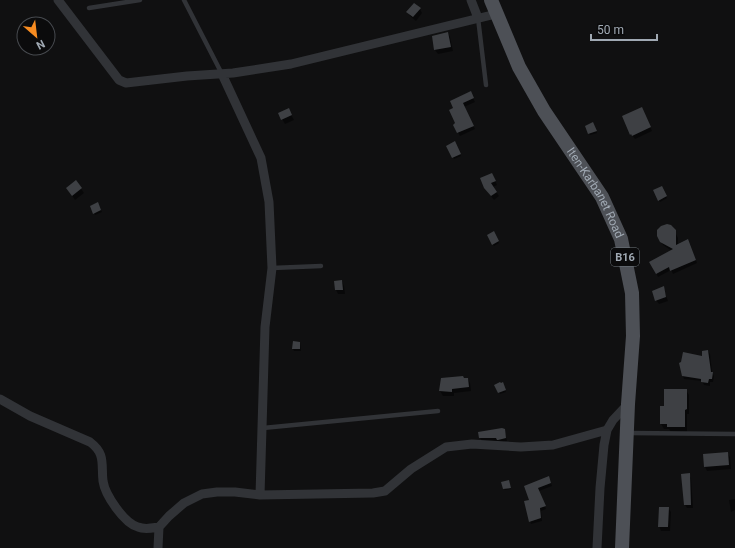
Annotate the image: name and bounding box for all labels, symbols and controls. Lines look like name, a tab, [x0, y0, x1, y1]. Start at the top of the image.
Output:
north arrow	[16, 16, 56, 56]
scale bar	[591, 16, 657, 42]
text: 50 m	[597, 23, 624, 37]
text: N	[34, 37, 47, 52]
street label: Iten-Karbanet Road	[564, 145, 627, 240]
road number: B16	[611, 248, 639, 266]

